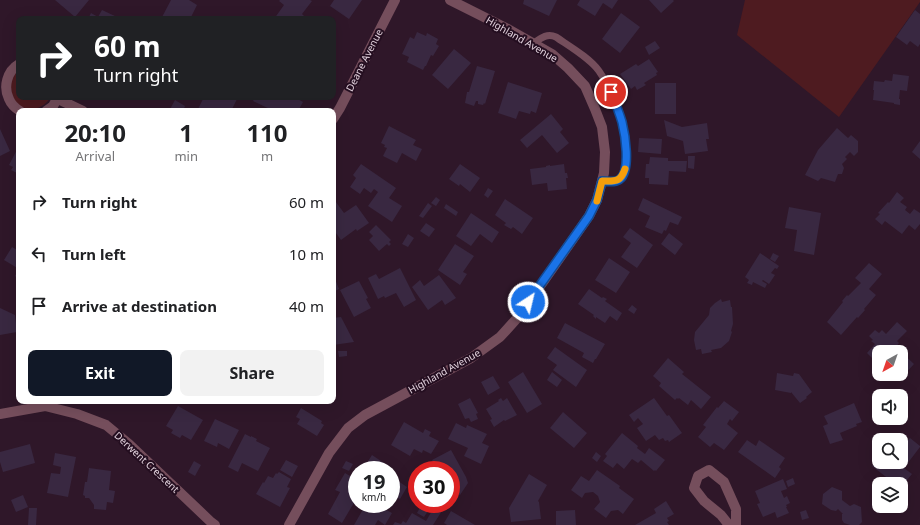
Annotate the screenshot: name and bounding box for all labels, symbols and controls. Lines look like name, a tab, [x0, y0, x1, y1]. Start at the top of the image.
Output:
street label: Highland Avenue	[484, 13, 561, 65]
street label: Deane Avenue	[342, 26, 386, 94]
text: 60 m	[94, 27, 161, 65]
icon: right	[28, 32, 80, 84]
text: Turn right	[94, 63, 178, 87]
pin	[594, 75, 628, 109]
icon: arrive	[600, 81, 622, 103]
text: 20:10	[64, 116, 126, 149]
text: 1	[179, 116, 193, 149]
text: 110	[246, 116, 288, 149]
text: Arrival	[75, 147, 115, 165]
text: min	[174, 147, 198, 165]
text: m	[261, 147, 273, 165]
icon: right	[28, 191, 50, 213]
text: Turn right	[62, 192, 137, 212]
text: 60 m	[289, 192, 324, 212]
icon: left	[28, 243, 50, 265]
text: Turn left	[62, 244, 126, 264]
text: 10 m	[289, 244, 324, 264]
position arrow	[507, 281, 549, 323]
icon: arrive	[28, 295, 50, 317]
text: Arrive at destination	[62, 296, 217, 316]
text: 40 m	[289, 296, 324, 316]
street label: Highland Avenue	[405, 345, 483, 397]
north arrow	[872, 345, 908, 381]
map controls	[872, 345, 908, 513]
button: Exit	[28, 350, 172, 396]
button: Share	[180, 350, 324, 396]
button: sound	[872, 389, 908, 425]
street label: Derwent Crescent	[112, 428, 183, 496]
button: search	[872, 433, 908, 469]
speed limit sign: 30	[408, 461, 460, 513]
text: 19	[363, 468, 385, 495]
button: layers	[872, 477, 908, 513]
text: km/h	[362, 490, 386, 504]

